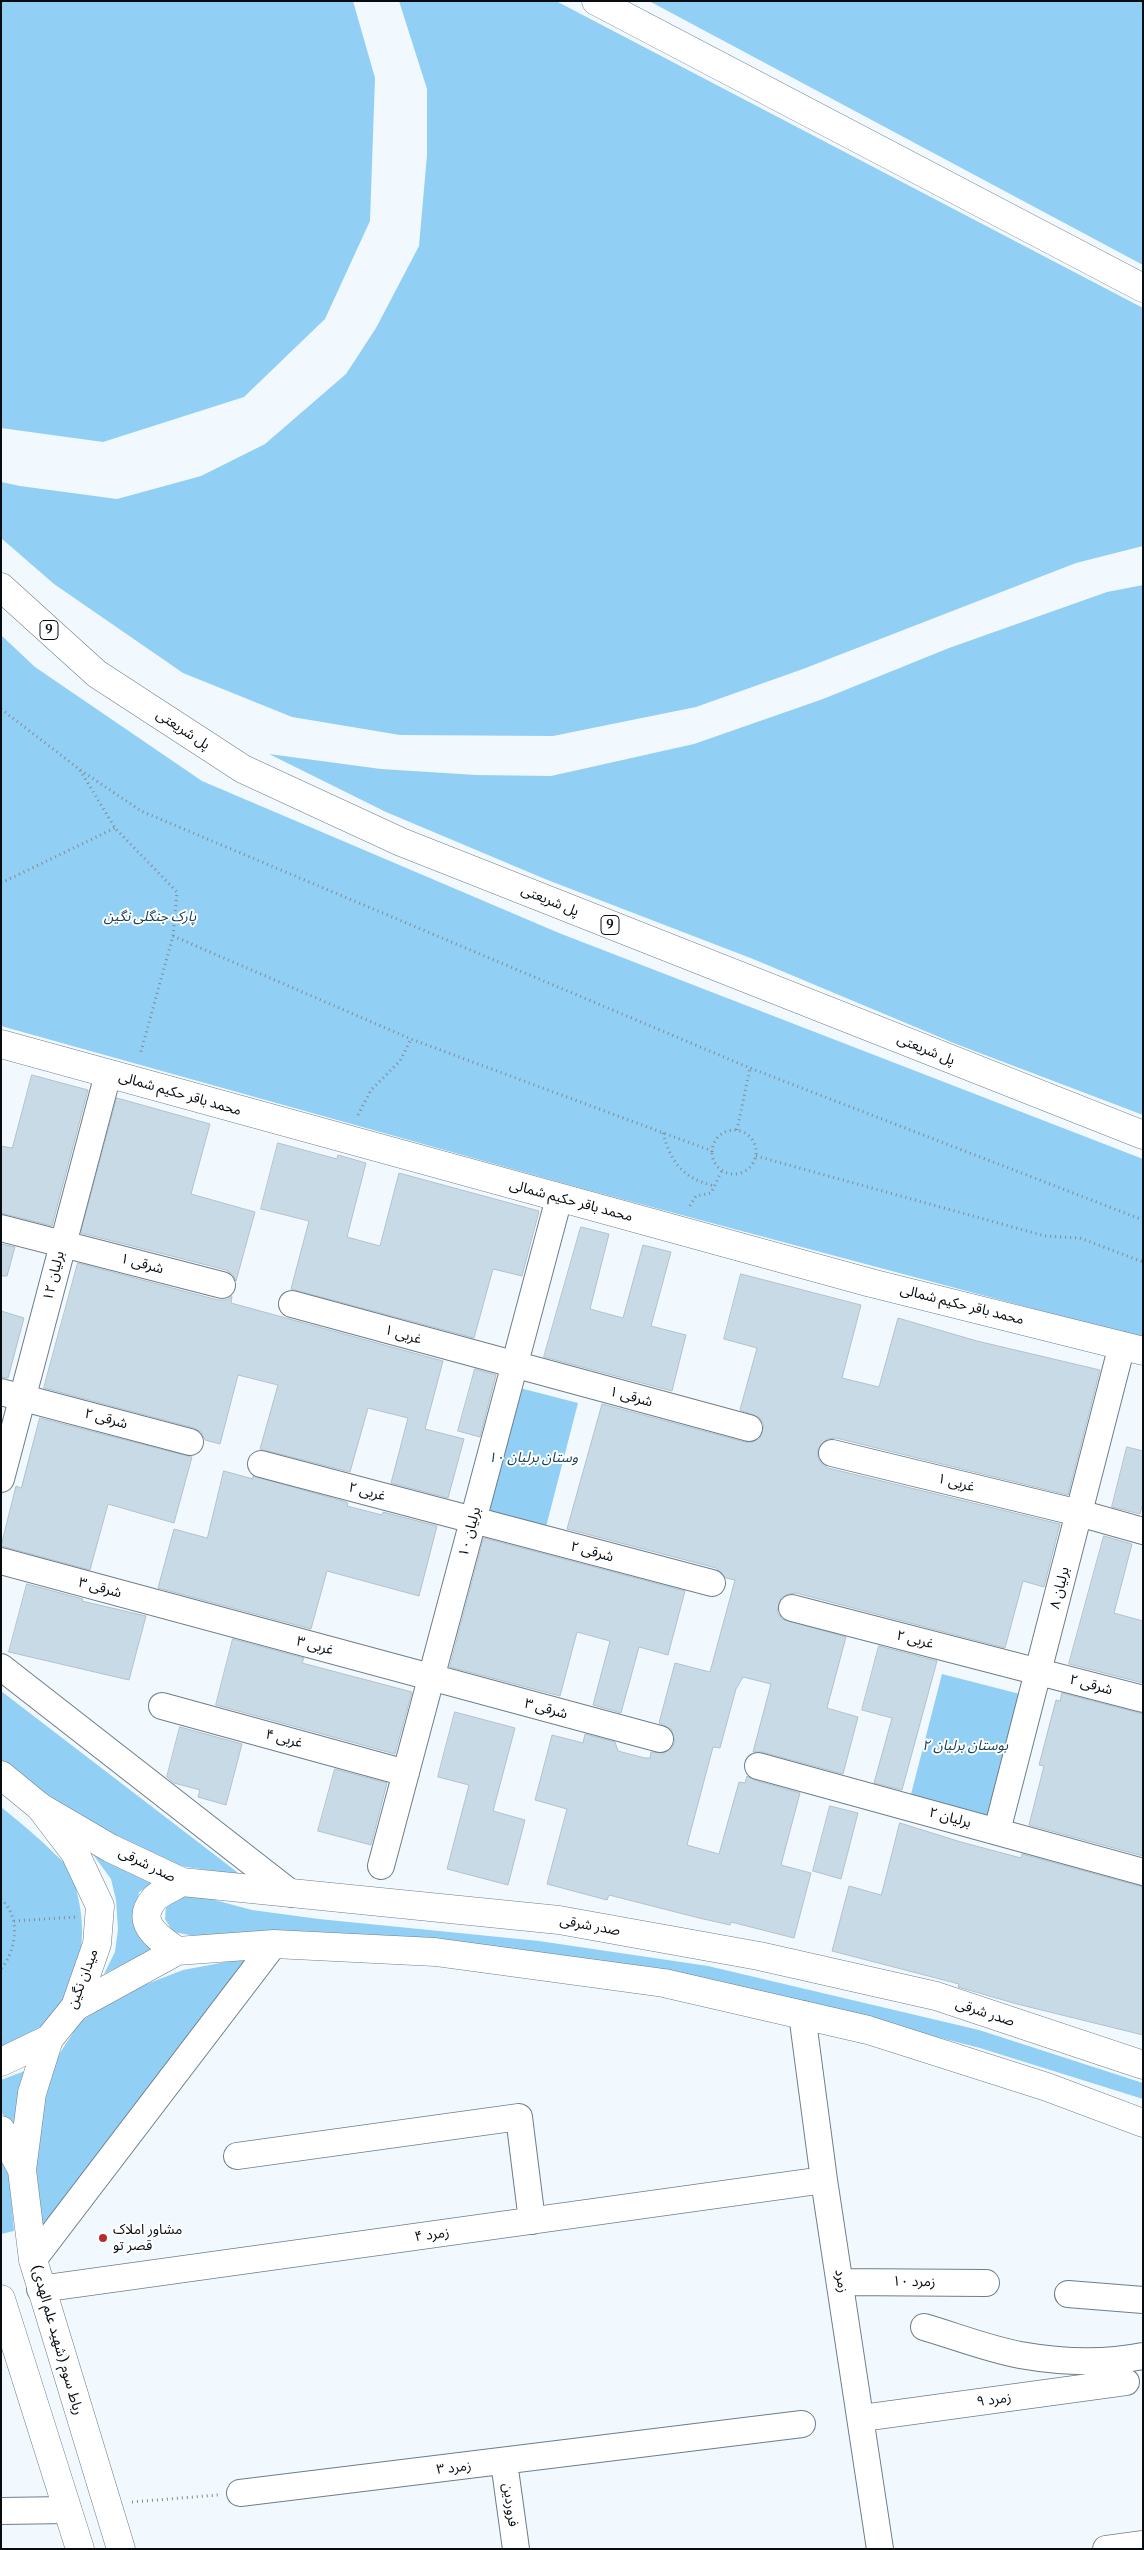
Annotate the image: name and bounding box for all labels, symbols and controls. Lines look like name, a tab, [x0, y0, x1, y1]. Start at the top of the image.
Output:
road number: 9	[40, 620, 58, 640]
street label: پل شریعتی	[153, 706, 213, 754]
street label: پل شریعتی	[519, 882, 581, 920]
park label: پارک جنگلی نگین	[104, 909, 196, 925]
road number: 9	[601, 916, 619, 934]
street label: پل شریعتی	[895, 1031, 957, 1069]
street label: محمد باقر حکیم شمالی	[117, 1068, 243, 1120]
street label: محمد باقر حکیم شمالی	[508, 1176, 634, 1226]
street label: برلیان ۱۲	[40, 1249, 68, 1303]
street label: ۱ شرقی	[119, 1250, 165, 1278]
street label: محمد باقر حکیم شمالی	[898, 1281, 1026, 1329]
street label: ۱ غربی	[383, 1322, 423, 1348]
street label: ۱ شرقی	[608, 1383, 654, 1411]
street label: ۲ شرقی	[83, 1405, 129, 1433]
park label: وستان برلیان ۱۰	[488, 1450, 578, 1466]
street label: ۱ غربی	[936, 1470, 976, 1496]
street label: ۲ غربی	[347, 1479, 387, 1505]
street label: برلیان ۱۰	[455, 1505, 485, 1559]
street label: ۲ شرقی	[569, 1538, 615, 1566]
street label: برلیان ۸	[1047, 1565, 1073, 1611]
street label: ۳ شرقی	[77, 1574, 123, 1602]
street label: ۲ غربی	[895, 1627, 935, 1653]
street label: ۳ غربی	[295, 1633, 335, 1659]
street label: ۲ شرقی	[1068, 1671, 1114, 1699]
street label: ۳ شرقی	[523, 1695, 569, 1723]
street label: ۴ غربی	[264, 1726, 304, 1752]
park label: بوستان برلیان ۲	[922, 1738, 1008, 1754]
street label: برلیان ۲	[927, 1804, 973, 1832]
street label: صدر شرقی	[116, 1844, 178, 1886]
street label: صدر شرقی	[558, 1912, 622, 1940]
street label: میدان نگین	[64, 1947, 102, 2011]
street label: صدر شرقی	[953, 1996, 1017, 2030]
place label: مشاور املاک قصر تو	[113, 2222, 182, 2254]
street label: زمرد ۴	[413, 2224, 451, 2246]
marker: مشاور املاک قصر تو	[97, 2232, 109, 2244]
street label: رباط سوم (شهید علم الهدی)	[28, 2263, 86, 2417]
street label: زمرد	[831, 2268, 851, 2294]
street label: زمرد ۱۰	[892, 2273, 936, 2291]
street label: زمرد ۹	[975, 2389, 1013, 2411]
street label: زمرد ۳	[436, 2458, 472, 2478]
street label: فروردین	[499, 2482, 521, 2528]

